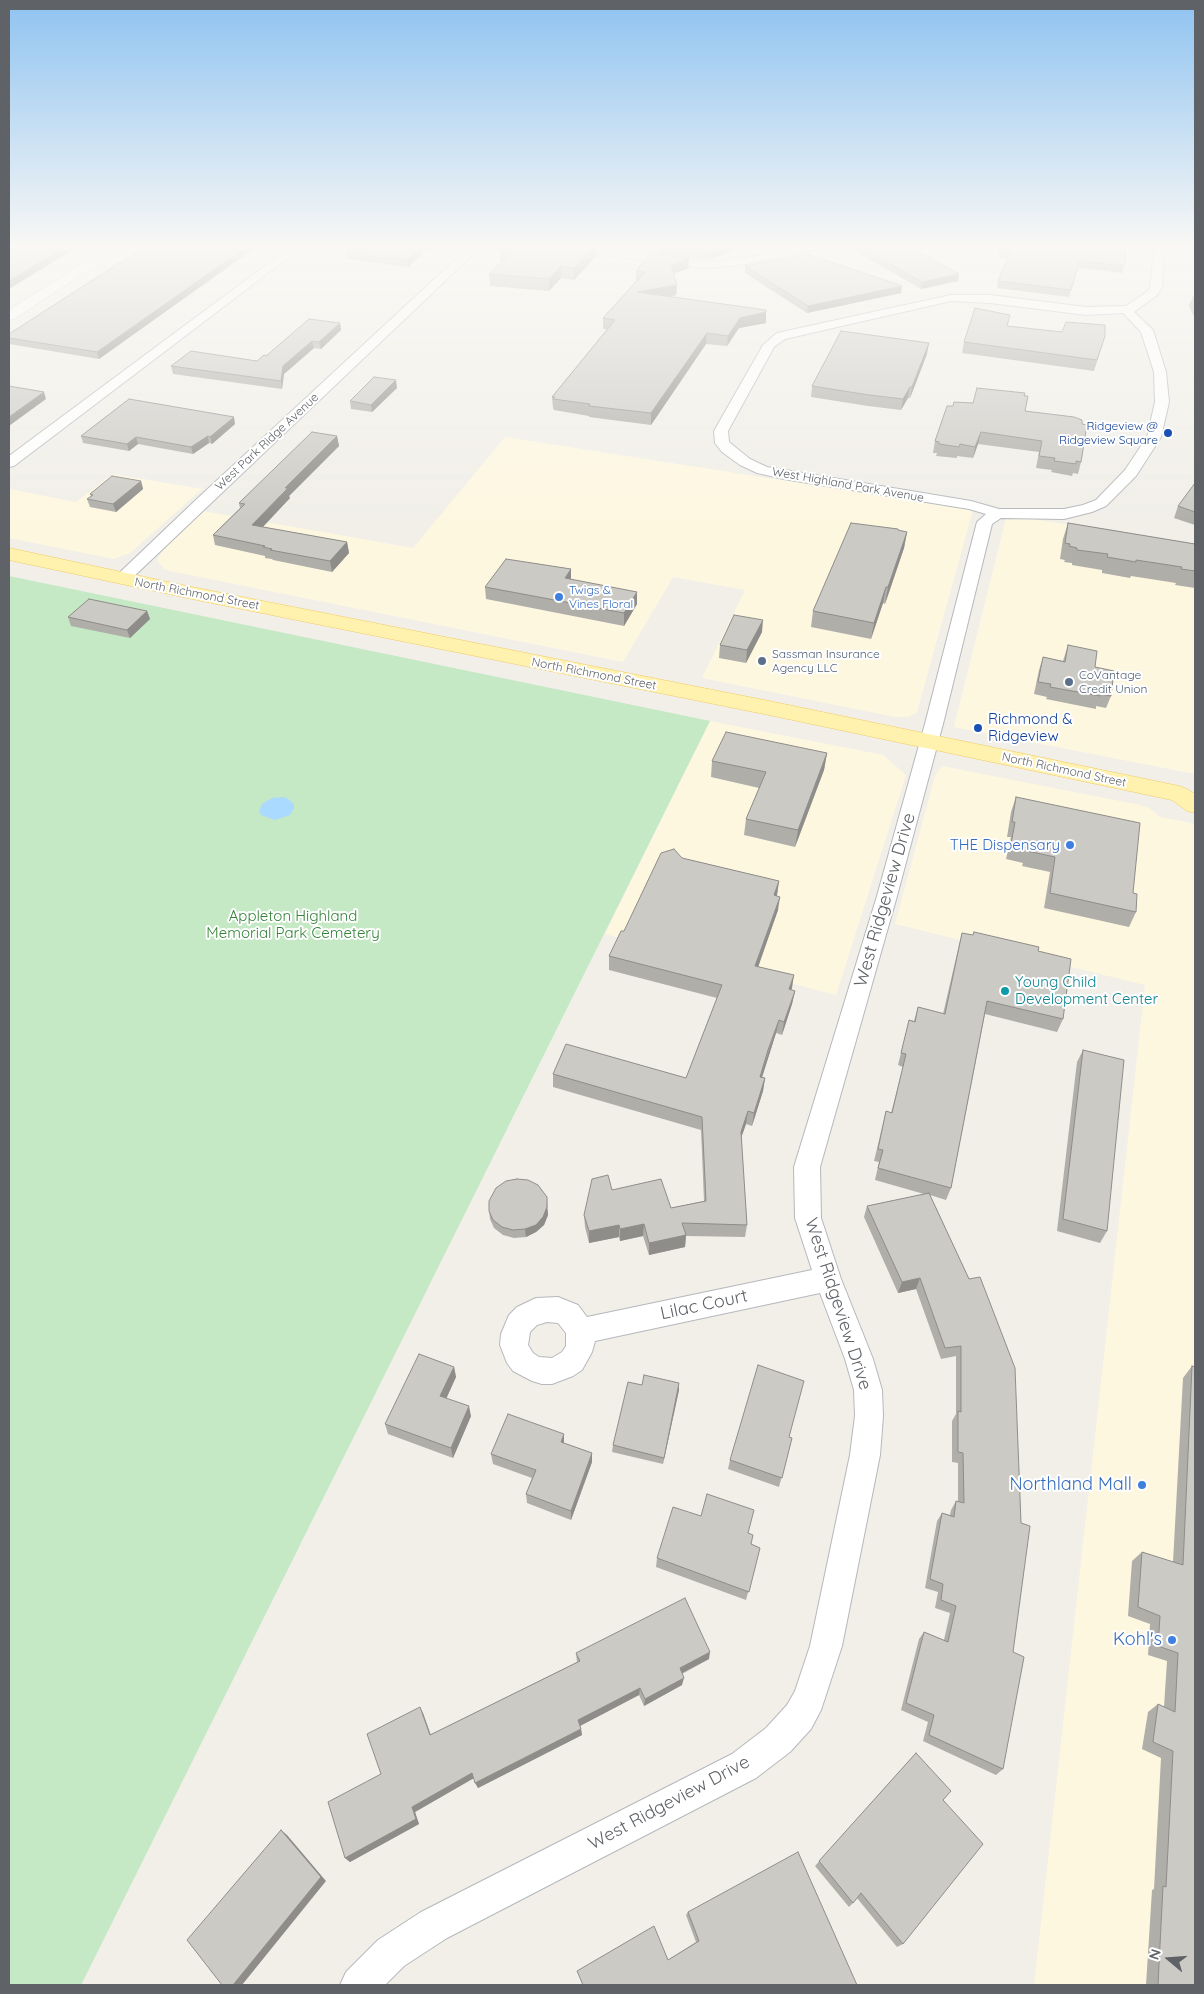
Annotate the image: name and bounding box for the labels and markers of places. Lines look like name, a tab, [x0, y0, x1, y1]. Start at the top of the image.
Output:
place label: Ridgeview @ Ridgeview Square	[1059, 419, 1158, 447]
marker: Ridgeview @ Ridgeview Square	[1162, 427, 1174, 439]
place label: Twigs & Vines Floral	[569, 583, 633, 611]
marker: Twigs & Vines Floral	[553, 591, 565, 603]
place label: Sassman Insurance Agency LLC	[772, 647, 880, 675]
marker: Sassman Insurance Agency LLC	[756, 655, 768, 667]
place label: CoVantage Credit Union	[1079, 668, 1147, 696]
marker: CoVantage Credit Union	[1063, 676, 1075, 688]
place label: Richmond & Ridgeview	[988, 710, 1072, 745]
marker: Richmond & Ridgeview	[972, 722, 984, 734]
place label: THE Dispensary	[950, 836, 1060, 854]
marker: THE Dispensary	[1064, 839, 1076, 851]
place label: Young Child Development Center	[1015, 973, 1158, 1008]
marker: Young Child Development Center	[999, 985, 1011, 997]
place label: Northland Mall	[1009, 1474, 1132, 1496]
marker: Northland Mall	[1136, 1479, 1148, 1491]
place label: Kohl's	[1113, 1629, 1162, 1651]
marker: Kohl's	[1166, 1634, 1178, 1646]

